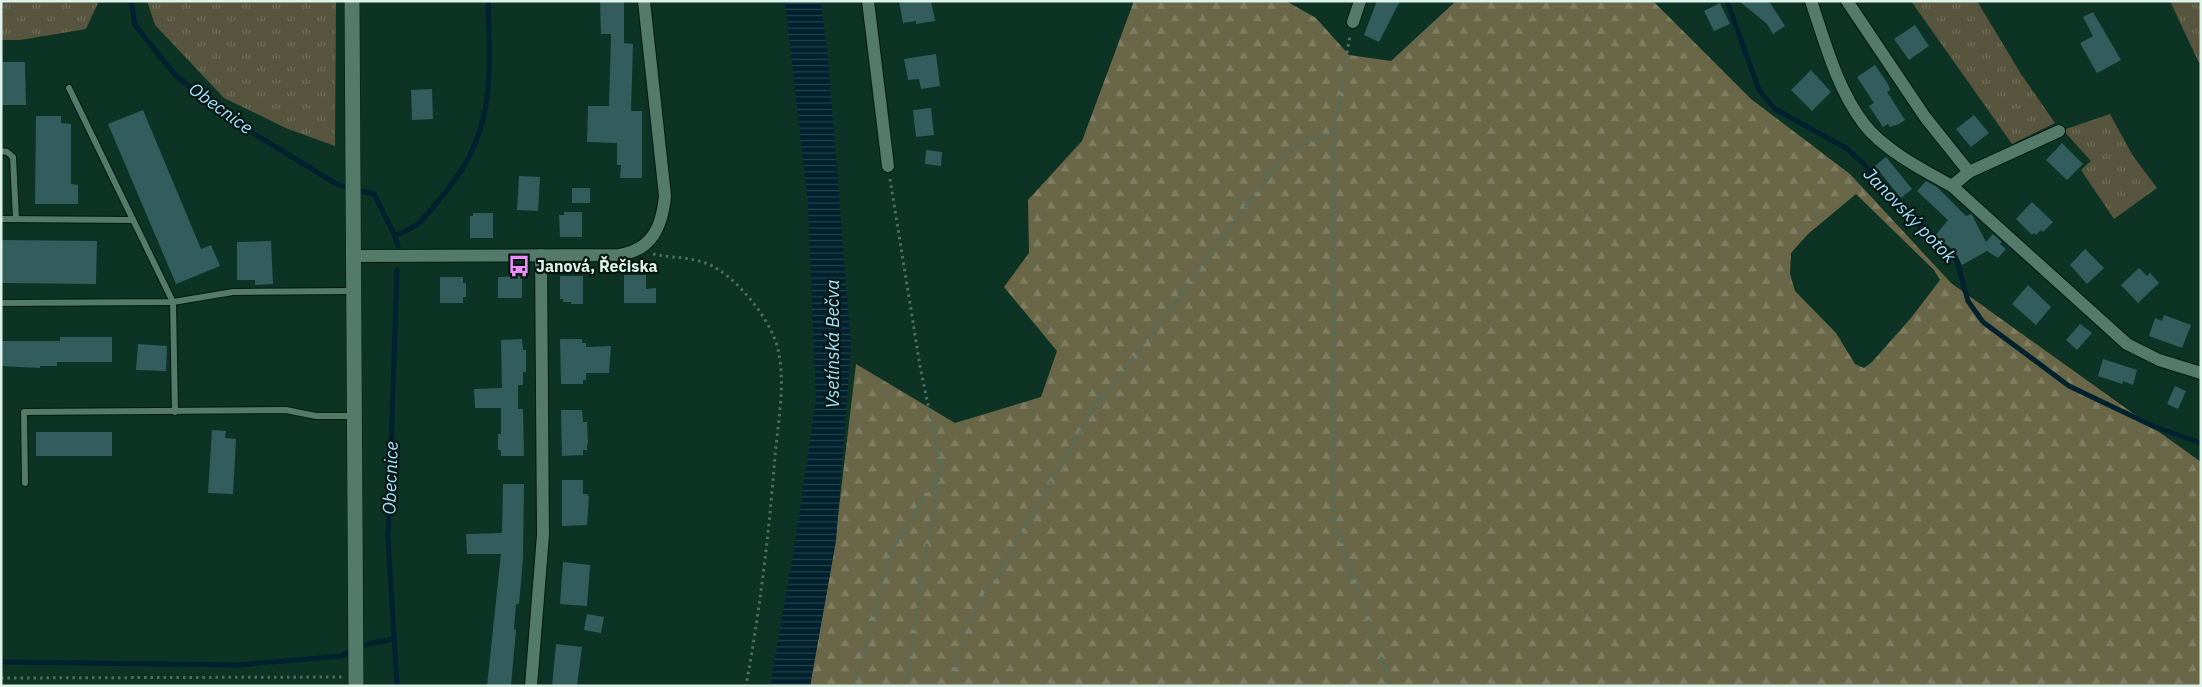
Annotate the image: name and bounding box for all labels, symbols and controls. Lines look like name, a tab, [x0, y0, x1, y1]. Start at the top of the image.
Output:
water label: Obecnice	[185, 77, 257, 139]
water label: Janovský potok	[1859, 163, 1962, 268]
bus stop icon: Janová, Řečiska	[506, 253, 532, 279]
place label: Janová, Řečiska	[536, 255, 658, 276]
water label: Vsetínská Bečva	[821, 279, 844, 409]
water label: Obecnice	[377, 441, 403, 515]

